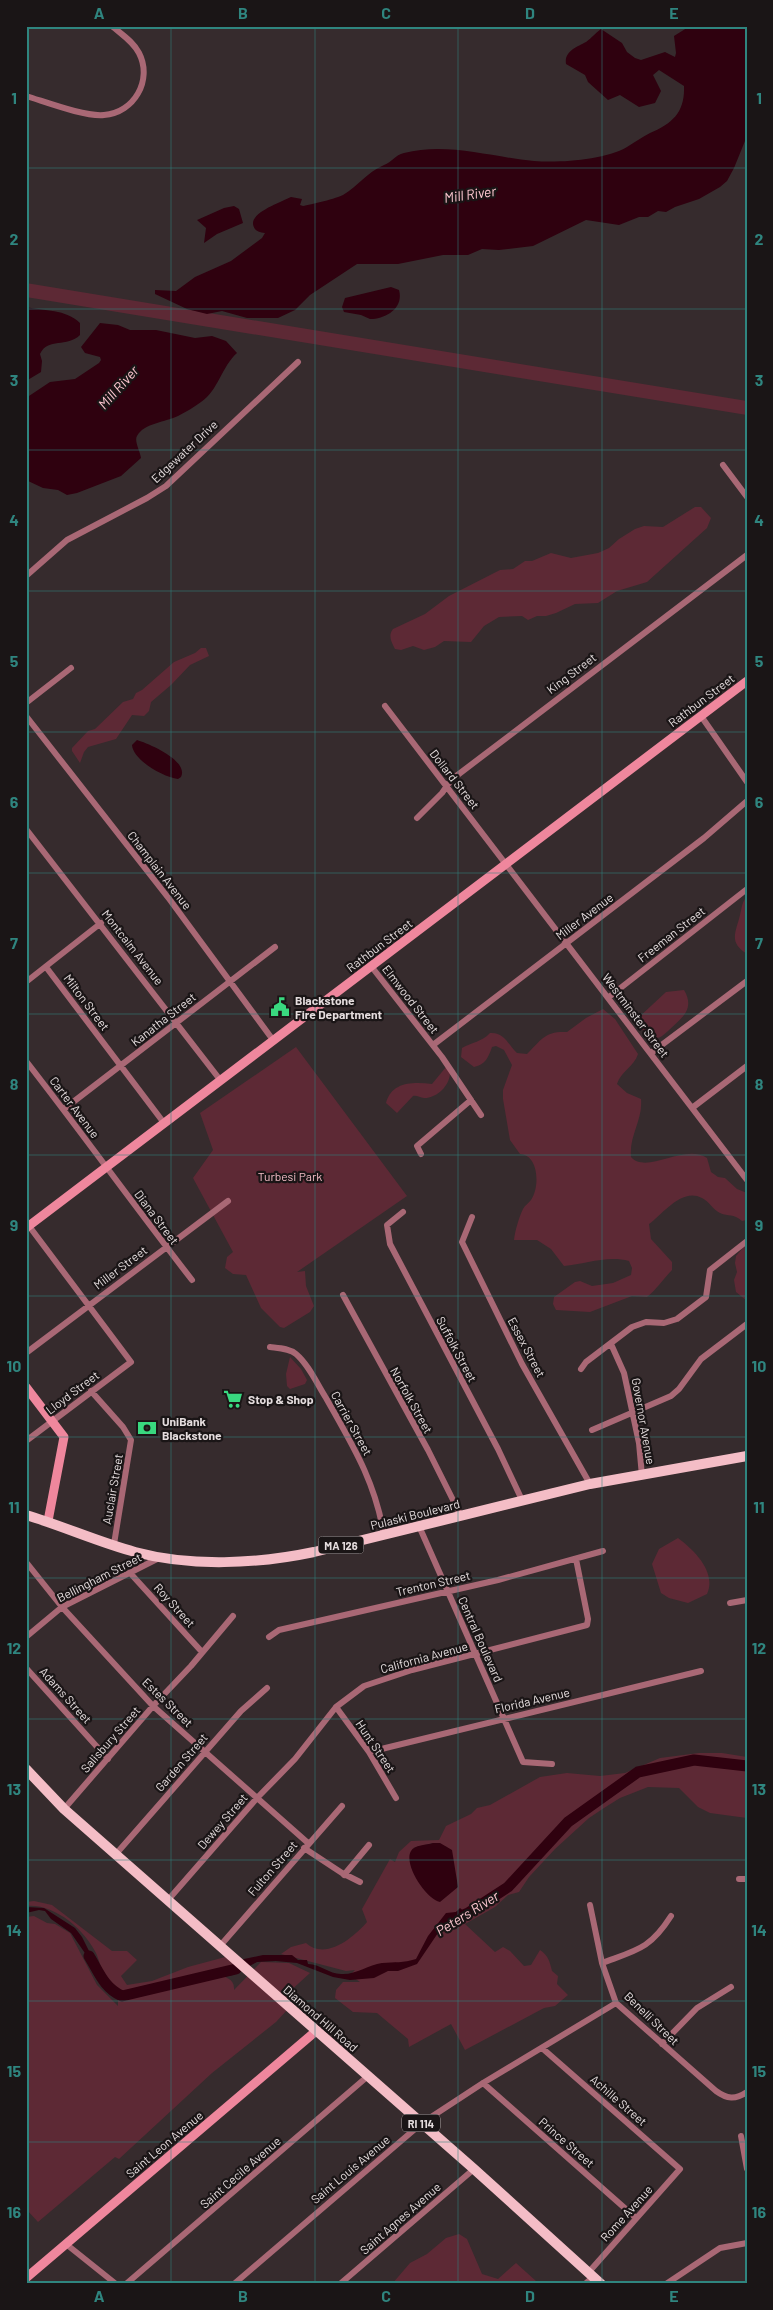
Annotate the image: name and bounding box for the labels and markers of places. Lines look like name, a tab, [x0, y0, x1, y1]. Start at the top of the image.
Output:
place label: Blackstone Fire Department	[295, 993, 383, 1021]
public building icon: Blackstone Fire Department	[269, 996, 291, 1018]
supermarket icon: Stop & Shop	[222, 1388, 244, 1410]
place label: Stop & Shop	[248, 1392, 314, 1406]
place label: UniBank Blackstone	[162, 1414, 222, 1442]
bank icon: UniBank Blackstone	[136, 1417, 158, 1439]

